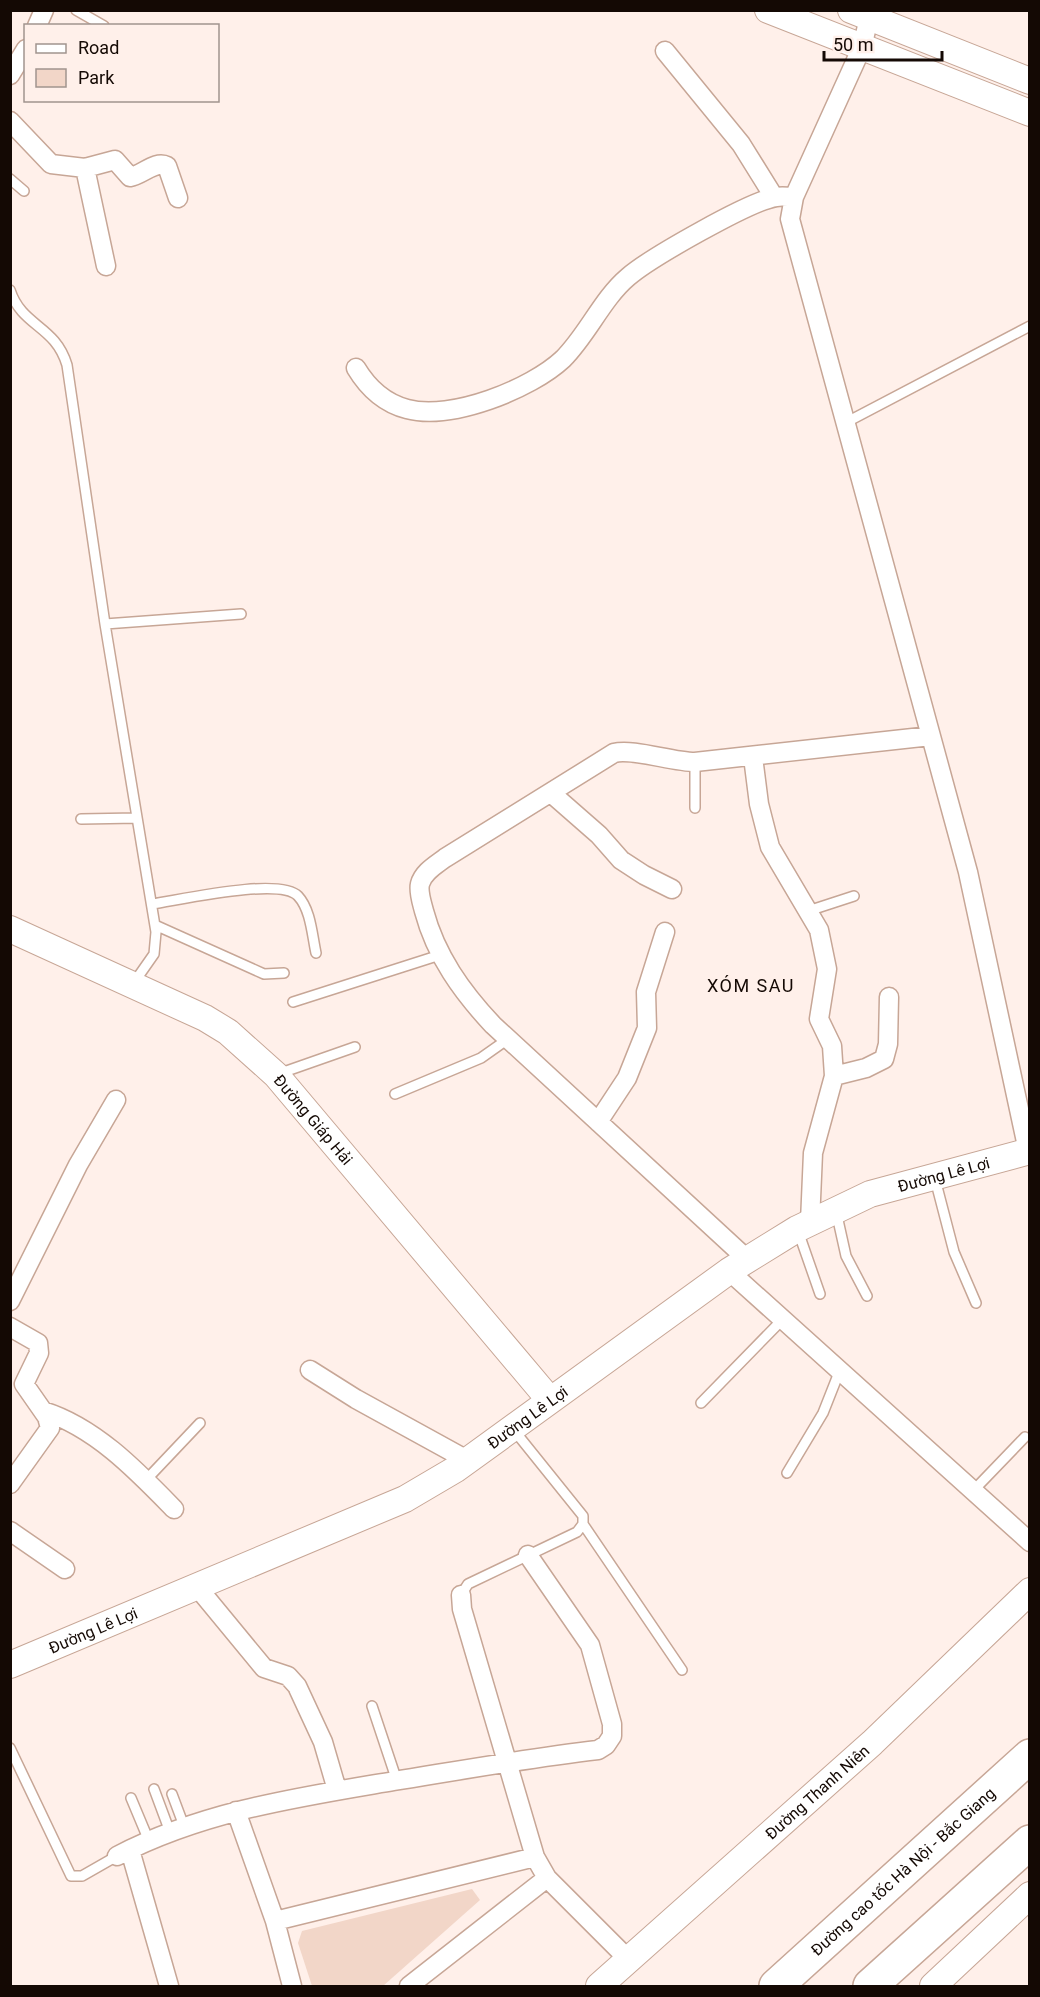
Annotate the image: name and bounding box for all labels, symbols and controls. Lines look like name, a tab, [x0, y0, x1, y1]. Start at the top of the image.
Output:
legend	[24, 24, 219, 102]
scale bar	[824, 24, 942, 62]
text: 50 m	[833, 34, 873, 55]
text: Road	[78, 37, 119, 58]
text: Park	[78, 67, 115, 88]
district label: XÓM SAU	[707, 975, 795, 996]
street label: Đường Giáp Hải	[270, 1071, 357, 1169]
street label: Đường Lê Lợi	[896, 1153, 992, 1196]
street label: Đường Lê Lợi	[484, 1382, 571, 1453]
street label: Đường Lê Lợi	[46, 1603, 140, 1657]
street label: Đường Thanh Niên	[761, 1741, 873, 1843]
street label: Đường cao tốc Hà Nội - Bắc Giang	[807, 1783, 999, 1959]

